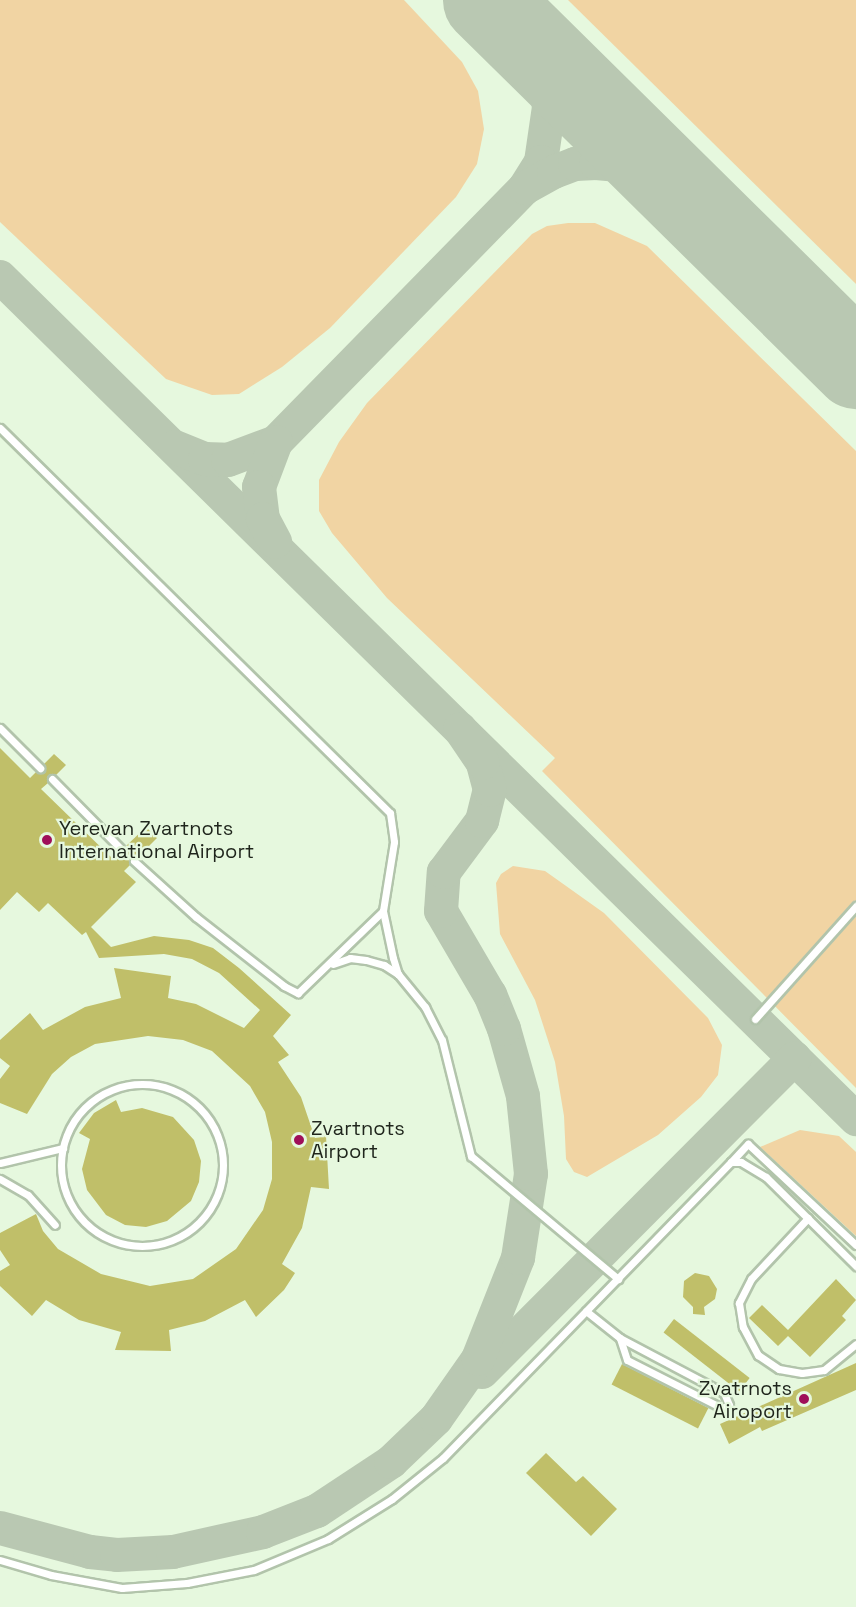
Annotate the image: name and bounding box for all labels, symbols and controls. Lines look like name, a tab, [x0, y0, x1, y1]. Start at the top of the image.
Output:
place label: Yerevan Zvartnots International Airport	[59, 816, 254, 863]
marker: Yerevan Zvartnots International Airport	[40, 833, 54, 847]
place label: Zvartnots Airport	[311, 1116, 405, 1163]
marker: Zvartnots Airport	[292, 1133, 306, 1147]
place label: Zvatrnots Airoport	[699, 1376, 792, 1423]
marker: Zvatrnots Airoport	[797, 1392, 811, 1406]

